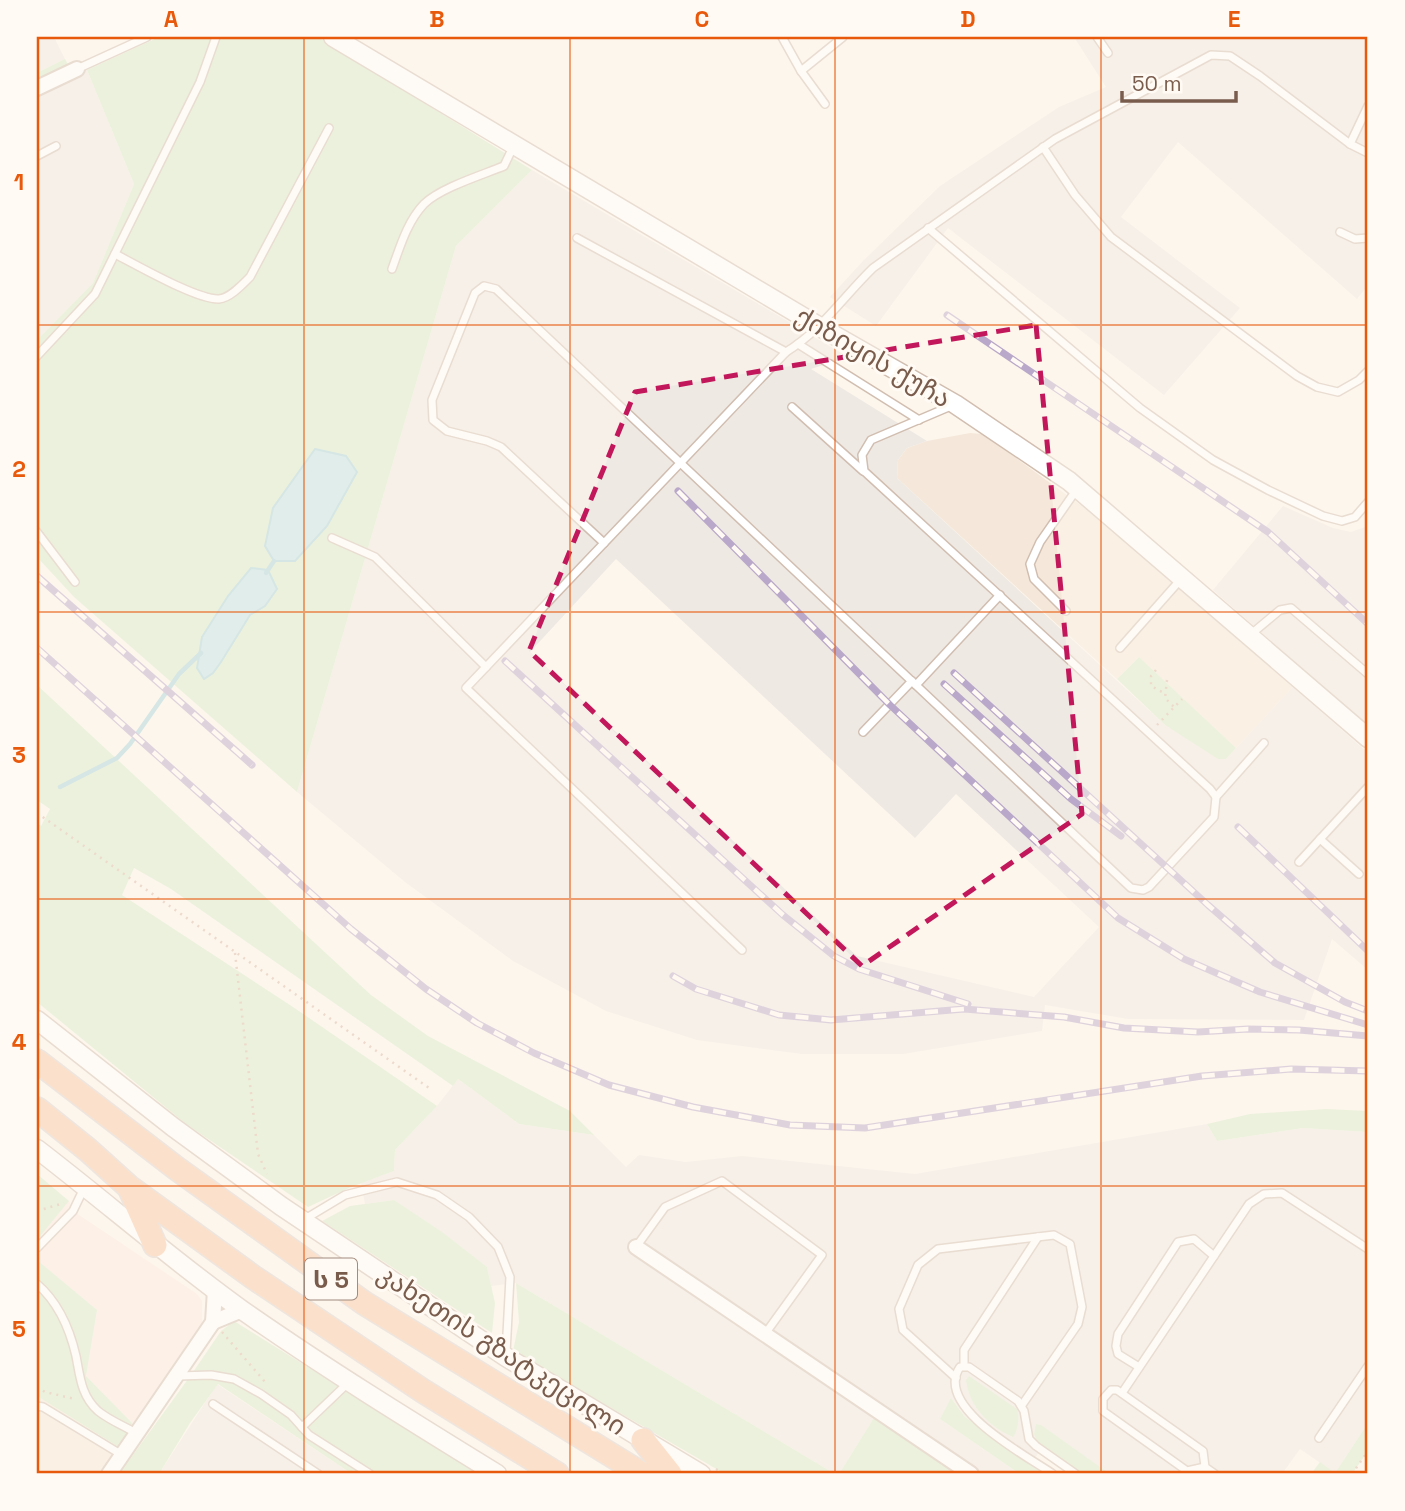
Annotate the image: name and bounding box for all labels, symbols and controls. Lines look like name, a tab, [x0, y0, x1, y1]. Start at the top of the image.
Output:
text: A	[164, 4, 179, 34]
text: B	[429, 4, 445, 34]
text: C	[695, 4, 709, 34]
text: D	[960, 4, 976, 34]
text: E	[1228, 4, 1240, 34]
scale bar	[1122, 60, 1235, 104]
text: 50 m	[1132, 70, 1182, 97]
text: 1	[14, 167, 24, 197]
street label: ქიზიყის ქუჩა	[789, 299, 957, 415]
text: 2	[12, 454, 26, 484]
text: 3	[12, 740, 26, 770]
text: 4	[12, 1027, 27, 1057]
street label: კახეთის გზატკეცილი	[371, 1257, 633, 1443]
road number: ს 5	[305, 1259, 357, 1300]
text: 5	[12, 1314, 26, 1344]

